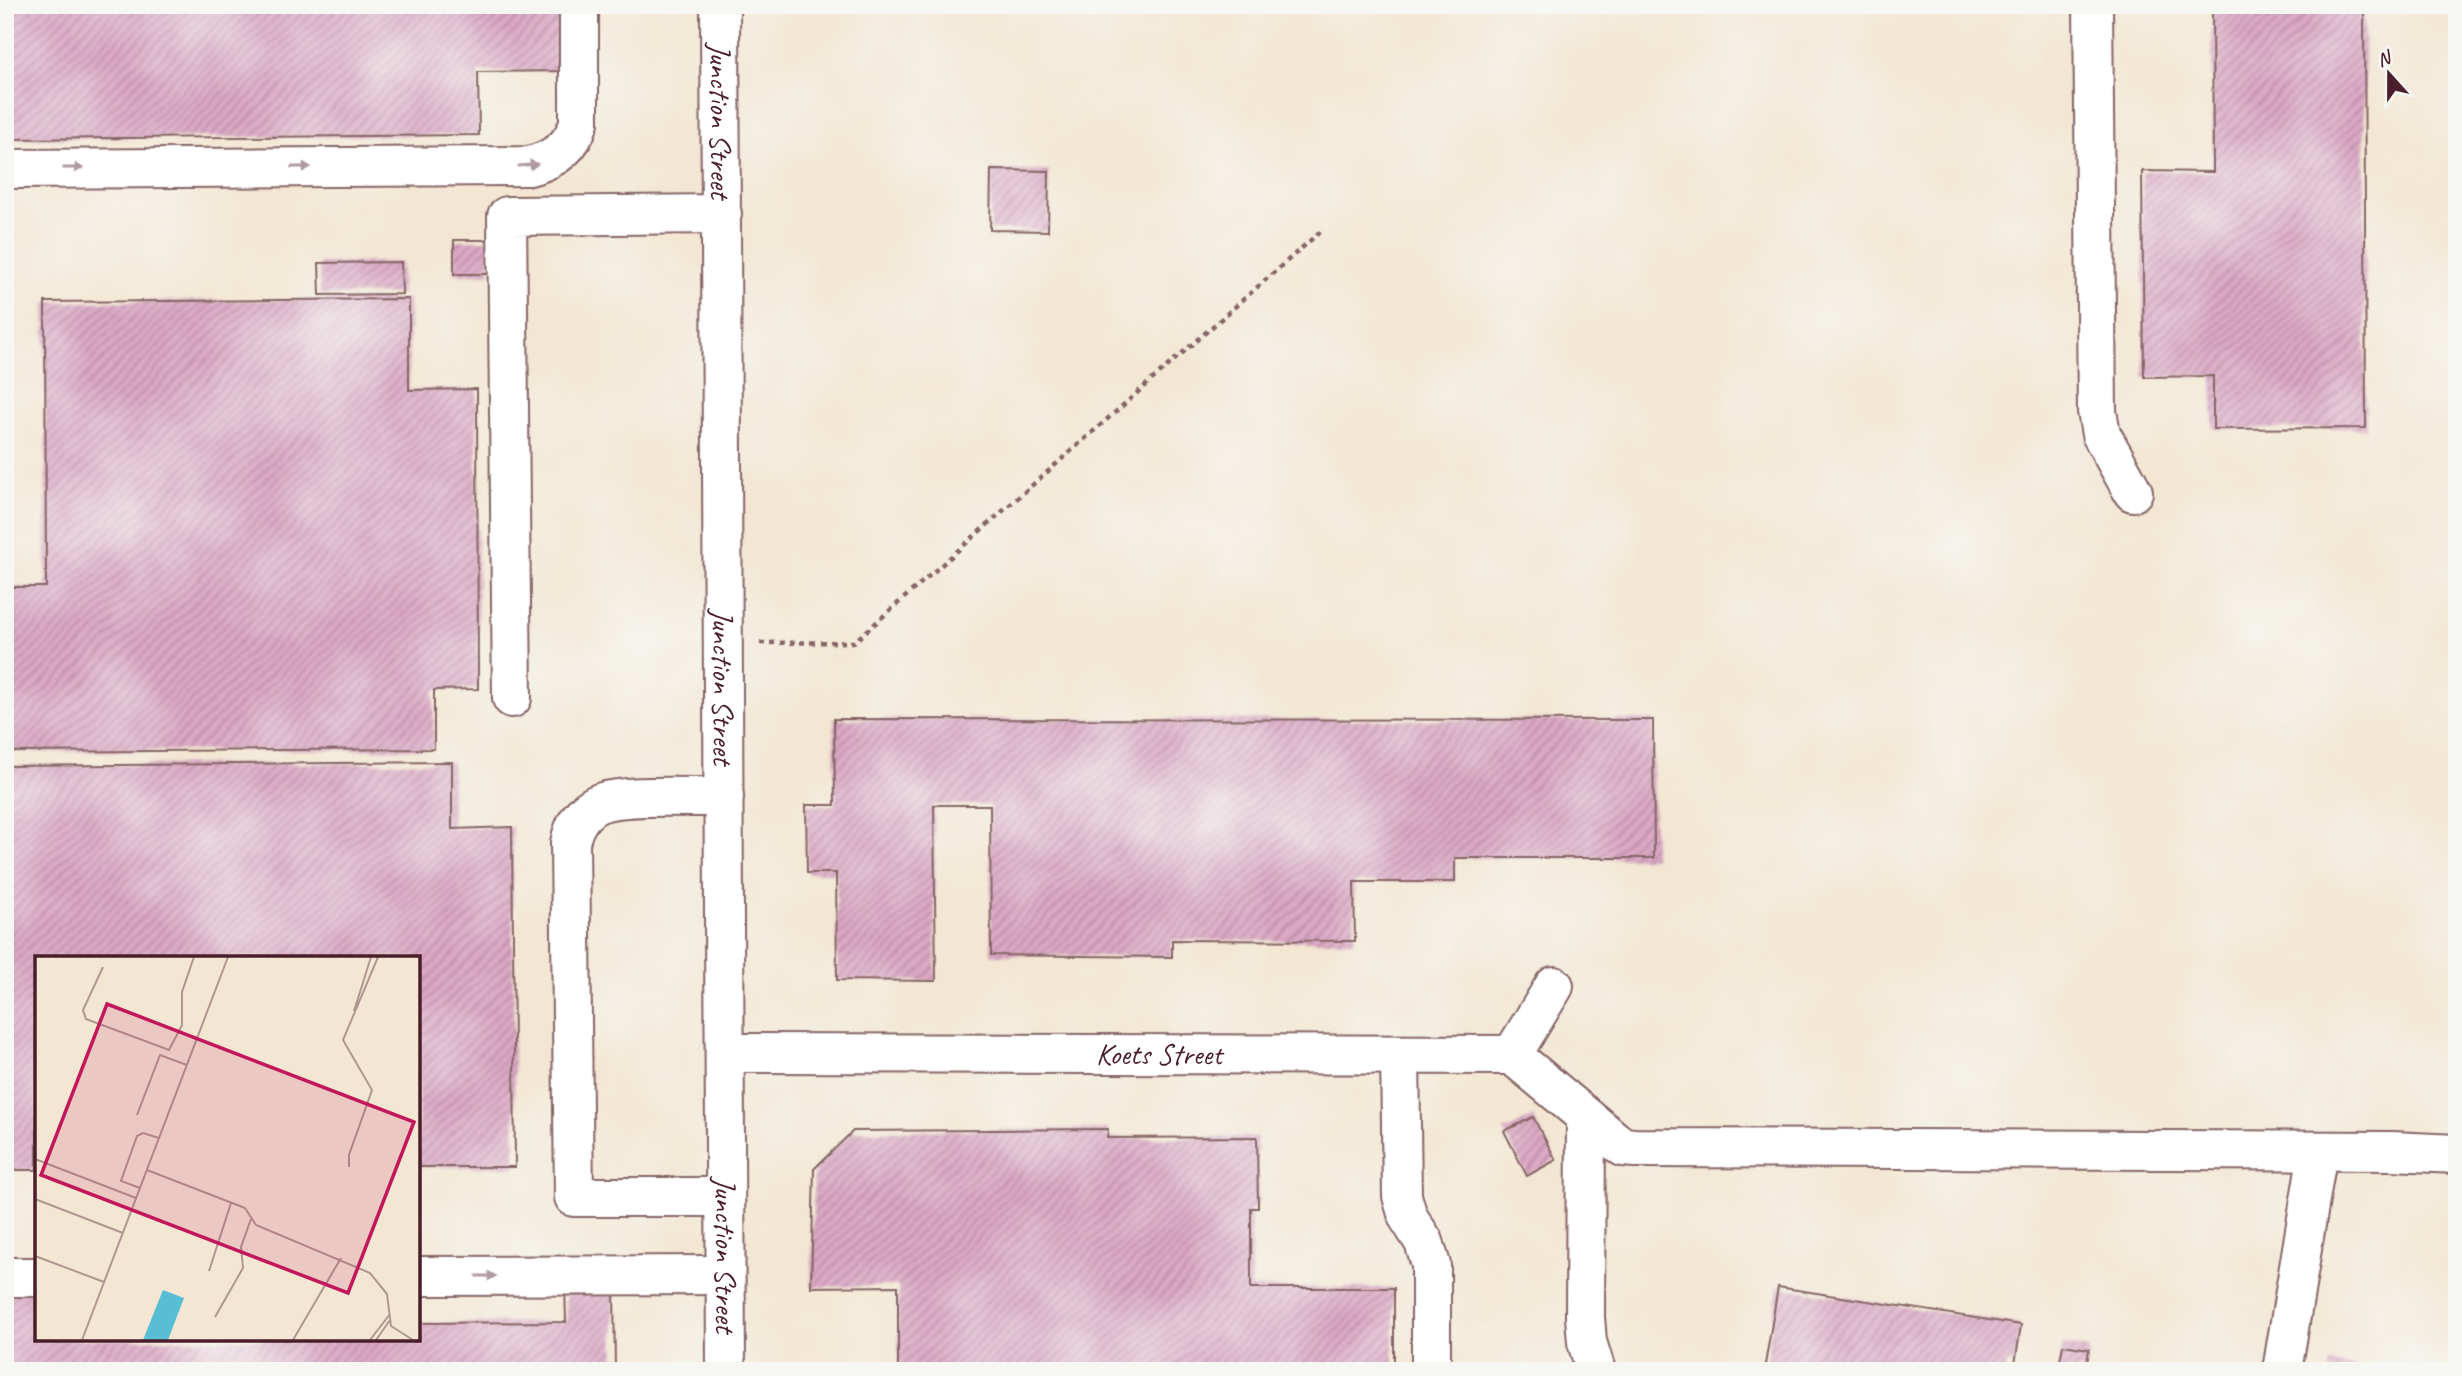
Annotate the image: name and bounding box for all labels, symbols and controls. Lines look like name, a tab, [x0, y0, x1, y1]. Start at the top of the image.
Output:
north arrow	[2354, 38, 2424, 108]
street label: Junction Street	[701, 41, 740, 202]
text: N	[2373, 45, 2396, 72]
one-way arrow	[517, 159, 539, 170]
one-way arrow	[290, 161, 312, 173]
one-way arrow	[63, 162, 85, 174]
street label: Junction Street	[704, 607, 742, 768]
inset map	[35, 956, 420, 1341]
street label: Koets Street	[1096, 1035, 1225, 1073]
street label: Junction Street	[706, 1175, 745, 1336]
one-way arrow	[476, 1270, 498, 1282]

